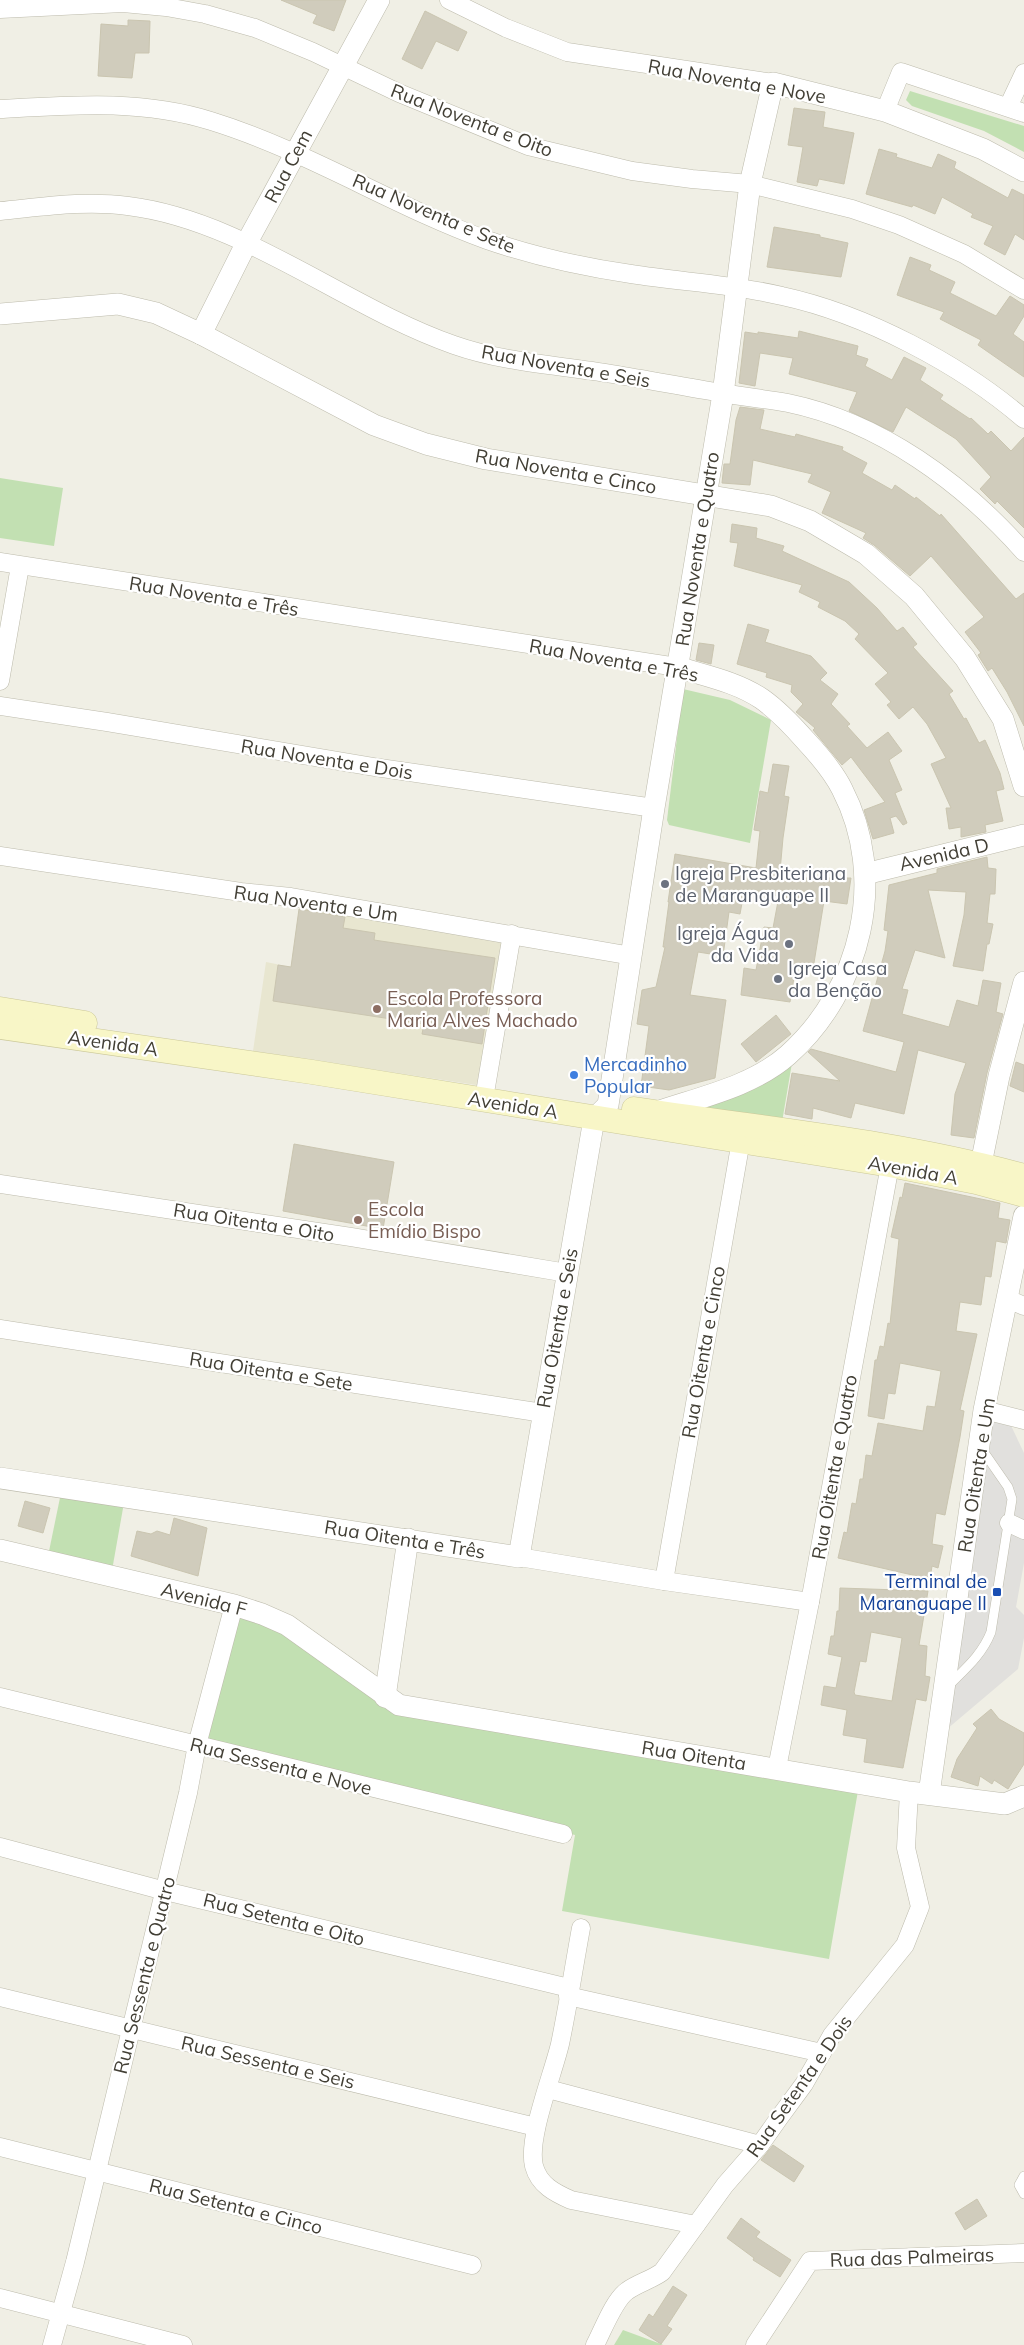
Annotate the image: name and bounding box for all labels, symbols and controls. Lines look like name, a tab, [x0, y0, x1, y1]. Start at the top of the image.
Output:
street label: Rua Noventa e Nove	[646, 54, 828, 108]
street label: Rua Noventa e Oito	[388, 78, 556, 162]
street label: Rua Cem	[259, 125, 317, 207]
street label: Rua Noventa e Sete	[349, 168, 519, 258]
street label: Rua Noventa e Seis	[480, 339, 652, 393]
street label: Rua Noventa e Cinco	[473, 443, 659, 499]
street label: Rua Noventa e Quatro	[670, 450, 724, 648]
street label: Rua Noventa e Três	[127, 571, 301, 621]
street label: Rua Noventa e Três	[527, 633, 701, 687]
street label: Rua Noventa e Dois	[239, 734, 415, 784]
street label: Avenida D	[897, 832, 991, 876]
place label: Igreja Presbiteriana de Maranguape II	[675, 861, 846, 907]
marker: Igreja Presbiteriana de Maranguape II	[659, 878, 671, 890]
street label: Rua Noventa e Um	[232, 880, 400, 926]
place label: Igreja Água da Vida	[677, 921, 779, 967]
marker: Igreja Água da Vida	[783, 938, 795, 950]
place label: Igreja Casa da Benção	[788, 956, 887, 1002]
marker: Igreja Casa da Benção	[772, 973, 784, 985]
place label: Escola Professora Maria Alves Machado	[387, 986, 578, 1032]
marker: Escola Professora Maria Alves Machado	[371, 1003, 383, 1015]
street label: Avenida A	[66, 1025, 160, 1061]
place label: Mercadinho Popular	[584, 1052, 687, 1098]
marker: Mercadinho Popular	[568, 1069, 580, 1081]
street label: Avenida A	[466, 1086, 560, 1124]
street label: Avenida A	[866, 1150, 960, 1190]
street label: Rua Oitenta e Oito	[172, 1197, 336, 1247]
place label: Escola Emídio Bispo	[368, 1197, 481, 1243]
marker: Escola Emídio Bispo	[352, 1214, 364, 1226]
street label: Rua Oitenta e Seis	[531, 1246, 583, 1410]
street label: Rua Oitenta e Cinco	[676, 1264, 730, 1440]
street label: Rua Oitenta e Sete	[188, 1346, 354, 1396]
street label: Rua Oitenta e Quatro	[806, 1373, 862, 1561]
street label: Rua Oitenta e Um	[952, 1396, 1000, 1554]
street label: Rua Oitenta e Três	[323, 1514, 487, 1564]
place label: Terminal de Maranguape II	[860, 1569, 987, 1615]
street label: Avenida F	[158, 1577, 250, 1621]
marker: Terminal de Maranguape II	[991, 1586, 1003, 1598]
street label: Rua Sessenta e Nove	[188, 1732, 374, 1800]
street label: Rua Oitenta	[640, 1735, 748, 1775]
street label: Rua Sessenta e Quatro	[108, 1874, 180, 2076]
street label: Rua Setenta e Oito	[201, 1887, 367, 1951]
street label: Rua Setenta e Dois	[741, 2010, 857, 2162]
street label: Rua Sessenta e Seis	[179, 2030, 357, 2094]
street label: Rua Setenta e Cinco	[147, 2173, 325, 2239]
street label: Rua das Palmeiras	[829, 2242, 995, 2272]

